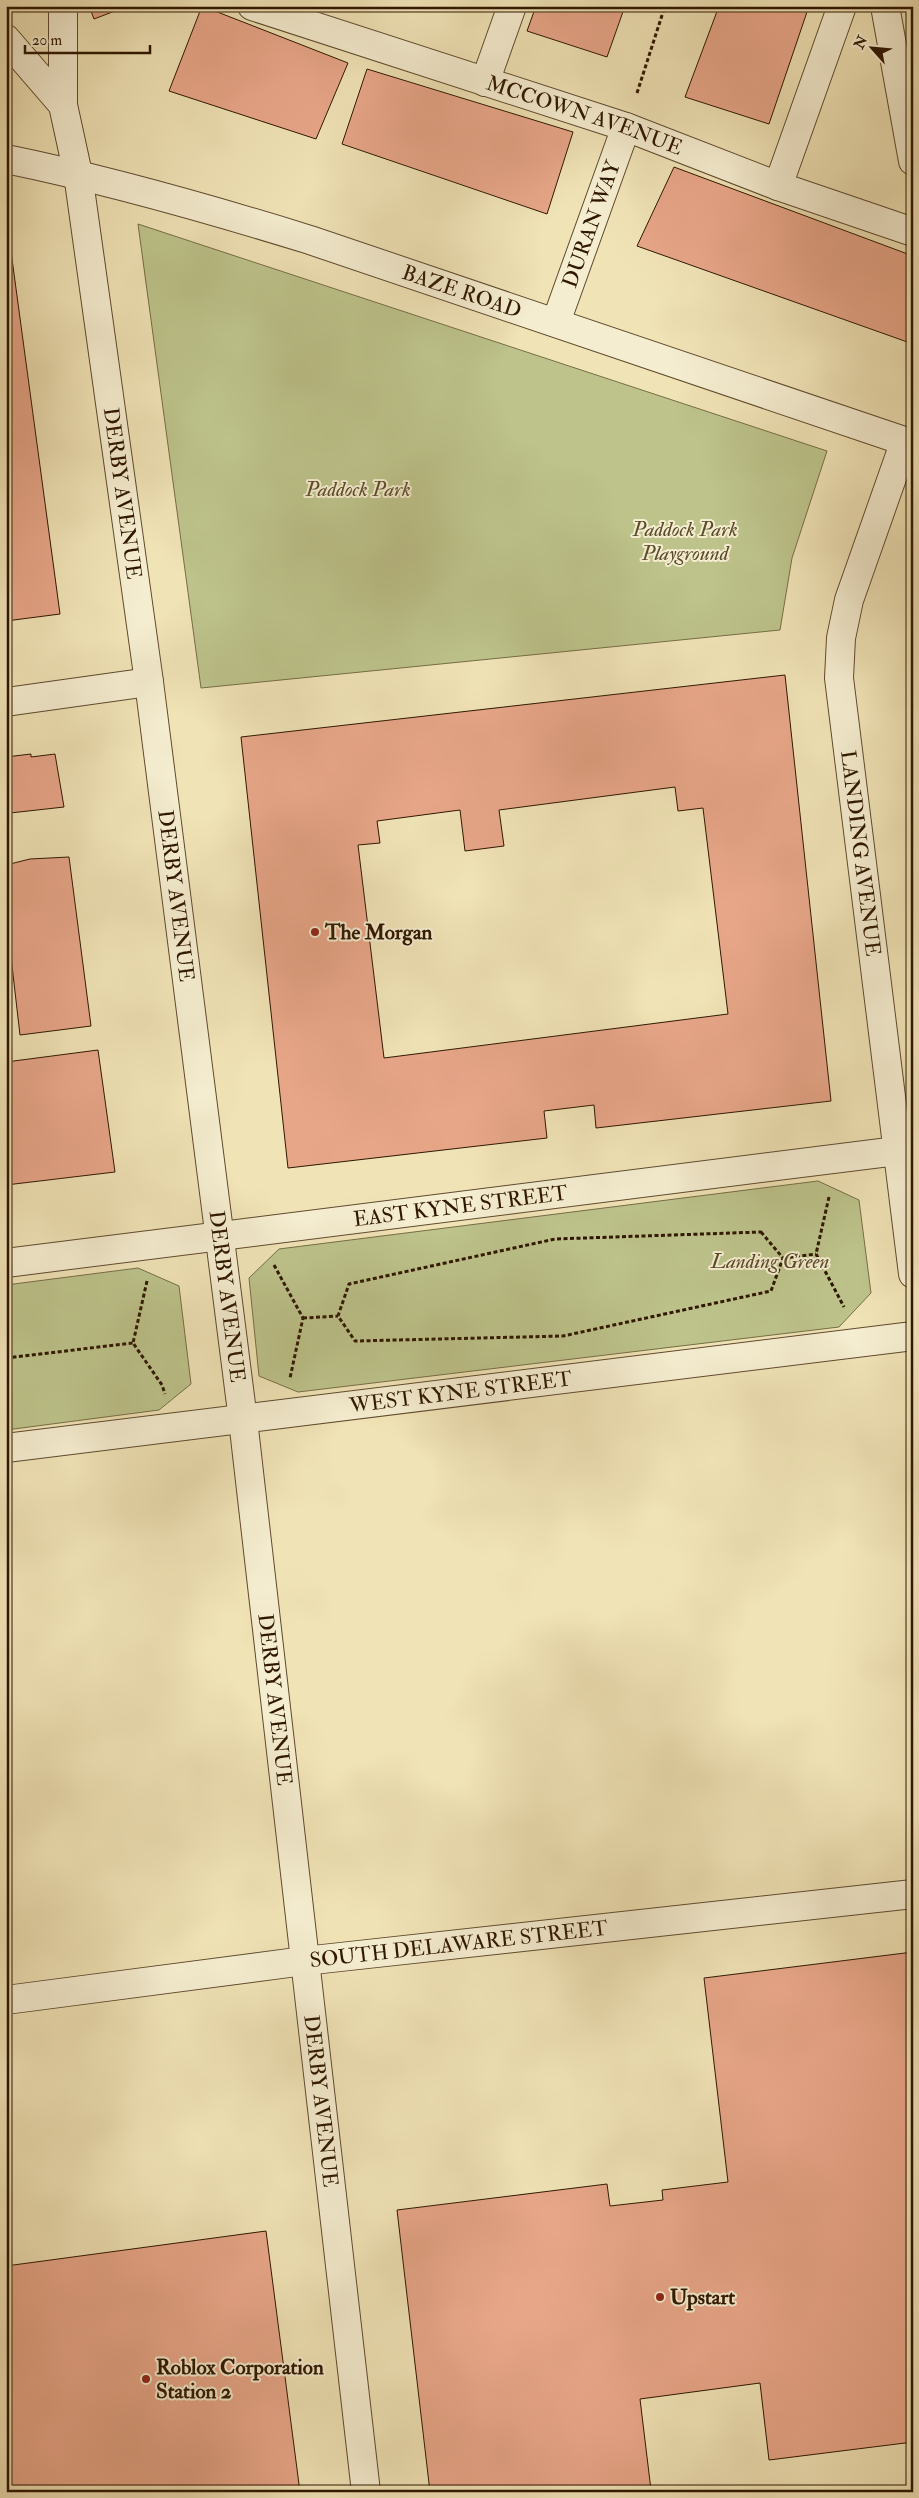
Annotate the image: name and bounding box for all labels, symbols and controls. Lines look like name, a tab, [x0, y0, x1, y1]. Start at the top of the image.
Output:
scale bar	[25, 22, 150, 54]
north arrow	[846, 22, 896, 72]
text: 20 m	[32, 31, 62, 50]
text: N	[850, 32, 871, 53]
street label: MCCOWN AVENUE	[483, 70, 686, 162]
street label: DURAN WAY	[556, 156, 627, 292]
street label: BAZE ROAD	[398, 259, 525, 325]
street label: DERBY AVENUE	[97, 406, 147, 581]
park label: Paddock Park	[304, 476, 411, 503]
park label: Paddock Park Playground	[631, 516, 738, 567]
street label: LANDING AVENUE	[834, 749, 886, 958]
street label: DERBY AVENUE	[151, 808, 200, 983]
place label: The Morgan	[324, 919, 433, 946]
marker: The Morgan	[309, 926, 321, 938]
street label: EAST KYNE STREET	[352, 1179, 570, 1233]
street label: DERBY AVENUE	[202, 1209, 251, 1384]
park label: Landing Green	[710, 1248, 829, 1275]
street label: WEST KYNE STREET	[347, 1365, 574, 1420]
street label: DERBY AVENUE	[251, 1612, 298, 1787]
street label: SOUTH DELAWARE STREET	[308, 1915, 609, 1974]
street label: DERBY AVENUE	[297, 2014, 344, 2189]
place label: Upstart	[670, 2284, 735, 2311]
marker: Upstart	[654, 2291, 666, 2303]
place label: Roblox Corporation Station 2	[156, 2354, 324, 2405]
marker: Roblox Corporation Station 2	[140, 2373, 152, 2385]

